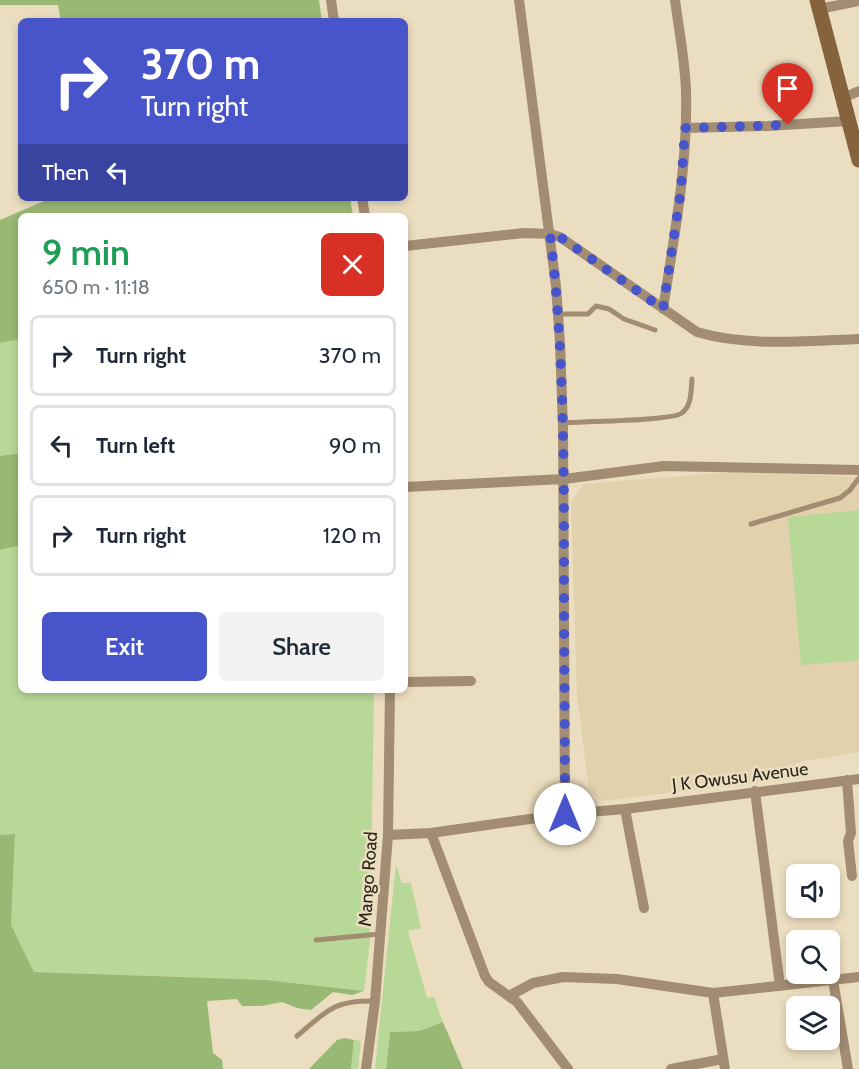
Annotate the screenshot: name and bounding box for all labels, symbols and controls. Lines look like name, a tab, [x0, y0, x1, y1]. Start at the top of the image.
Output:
text: 370 m	[141, 38, 260, 90]
icon: right	[42, 42, 120, 120]
pin	[762, 63, 813, 125]
icon: arrive	[771, 72, 804, 105]
text: Turn right	[141, 90, 248, 123]
icon: left	[101, 156, 134, 189]
text: Then	[42, 159, 89, 186]
text: 9 min	[42, 230, 130, 274]
button: close	[321, 233, 384, 296]
text: 650 m · 11:18	[42, 275, 150, 299]
icon: right	[45, 339, 78, 372]
text: Turn right	[96, 342, 186, 369]
text: 370 m	[319, 342, 381, 369]
icon: left	[45, 429, 78, 462]
text: Turn left	[96, 432, 175, 459]
text: 90 m	[329, 432, 381, 459]
icon: right	[45, 519, 78, 552]
text: Turn right	[96, 522, 186, 549]
text: 120 m	[323, 522, 381, 549]
button: Exit	[42, 612, 207, 681]
button: Share	[219, 612, 384, 681]
street label: J K Owusu Avenue	[670, 758, 809, 796]
position arrow	[533, 782, 597, 846]
street label: Mango Road	[354, 831, 382, 927]
map controls	[786, 864, 840, 1050]
button: sound	[786, 864, 840, 918]
button: search	[786, 930, 840, 984]
button: layers	[786, 996, 840, 1050]

